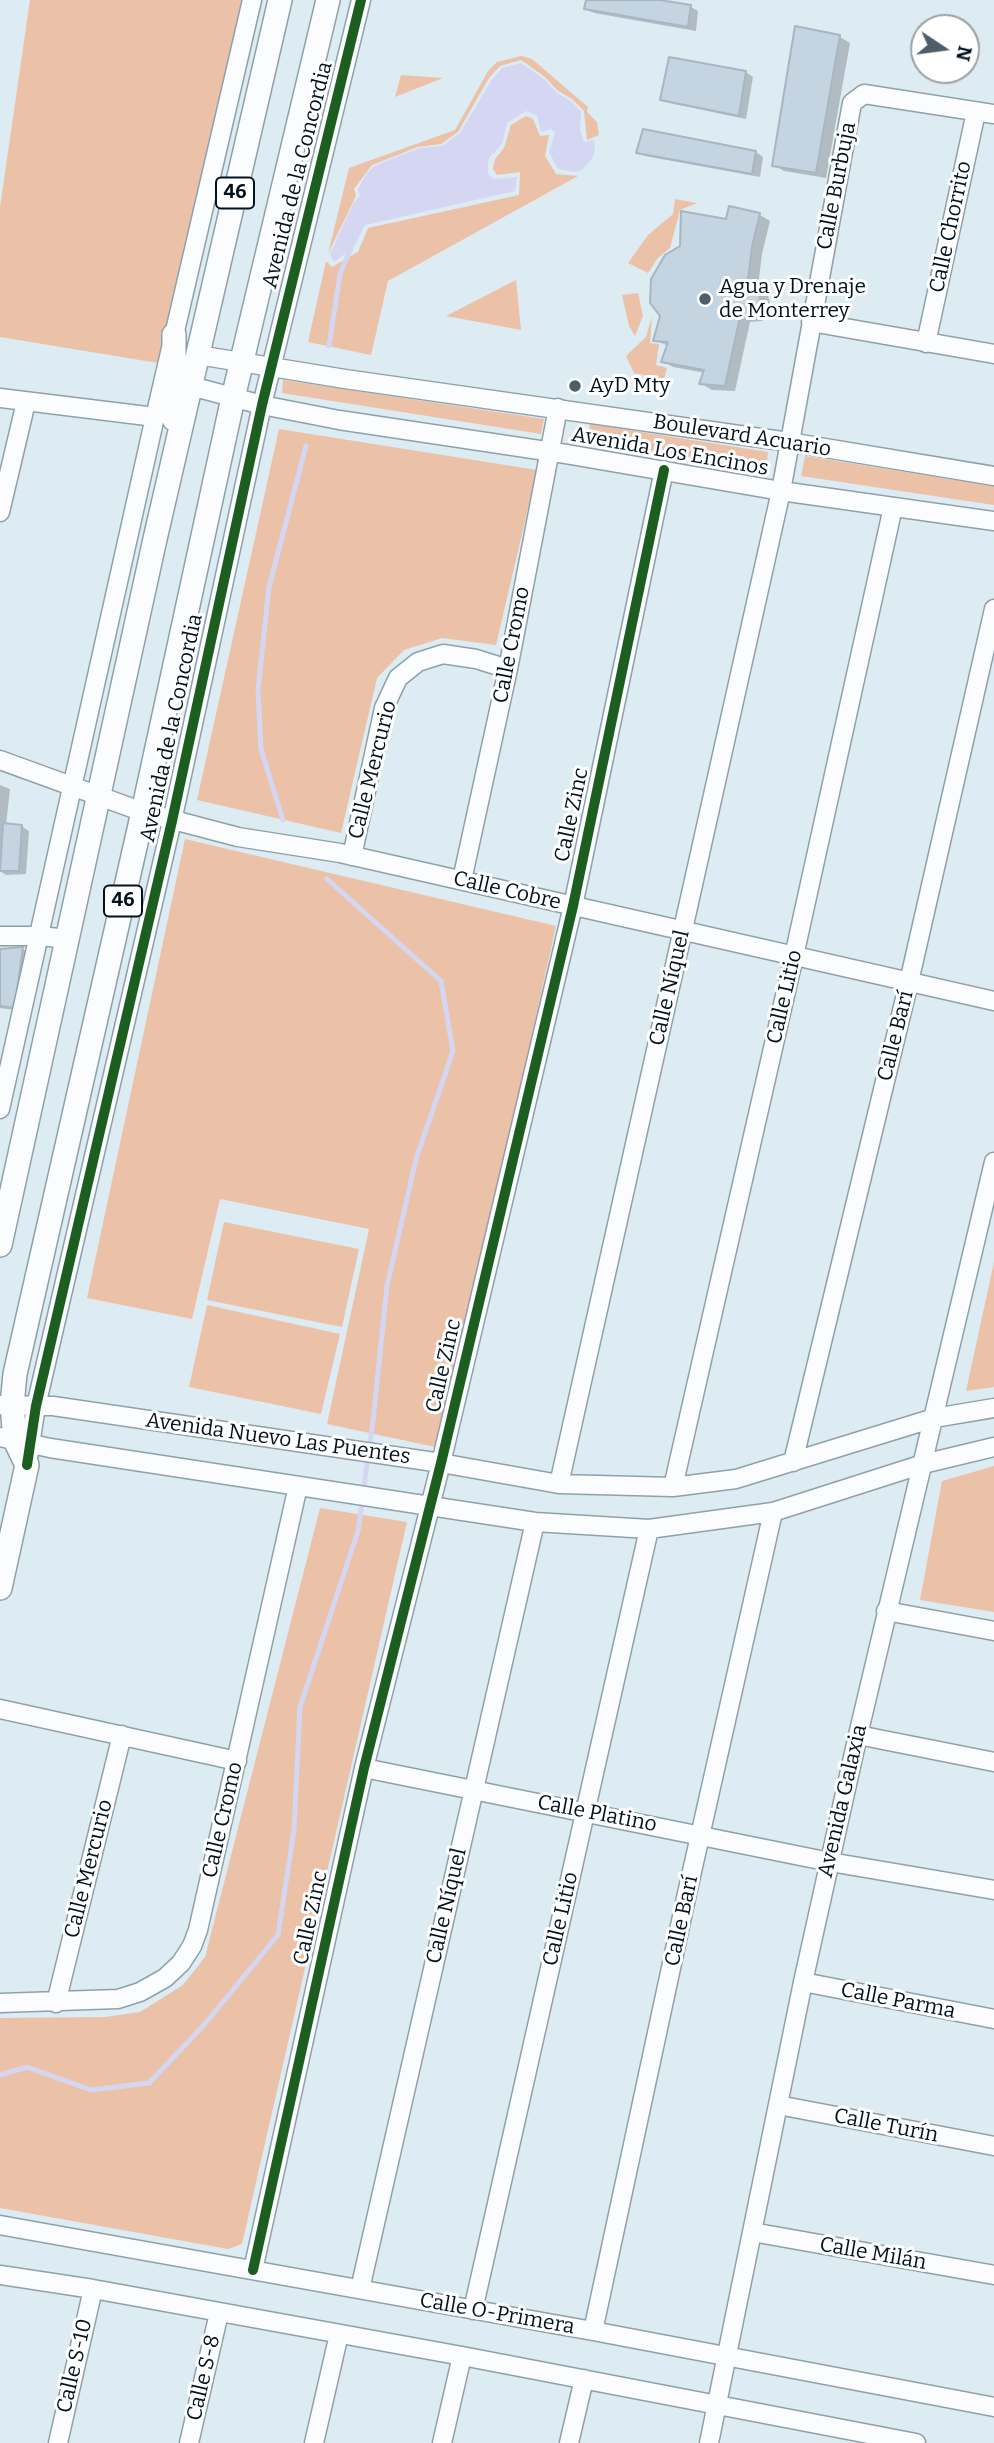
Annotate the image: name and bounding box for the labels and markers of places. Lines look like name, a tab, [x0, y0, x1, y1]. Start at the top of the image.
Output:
place label: Agua y Drenaje de Monterrey	[719, 274, 866, 324]
marker: Agua y Drenaje de Monterrey	[697, 291, 713, 307]
place label: AyD Mty	[589, 373, 670, 399]
marker: AyD Mty	[567, 378, 583, 394]

